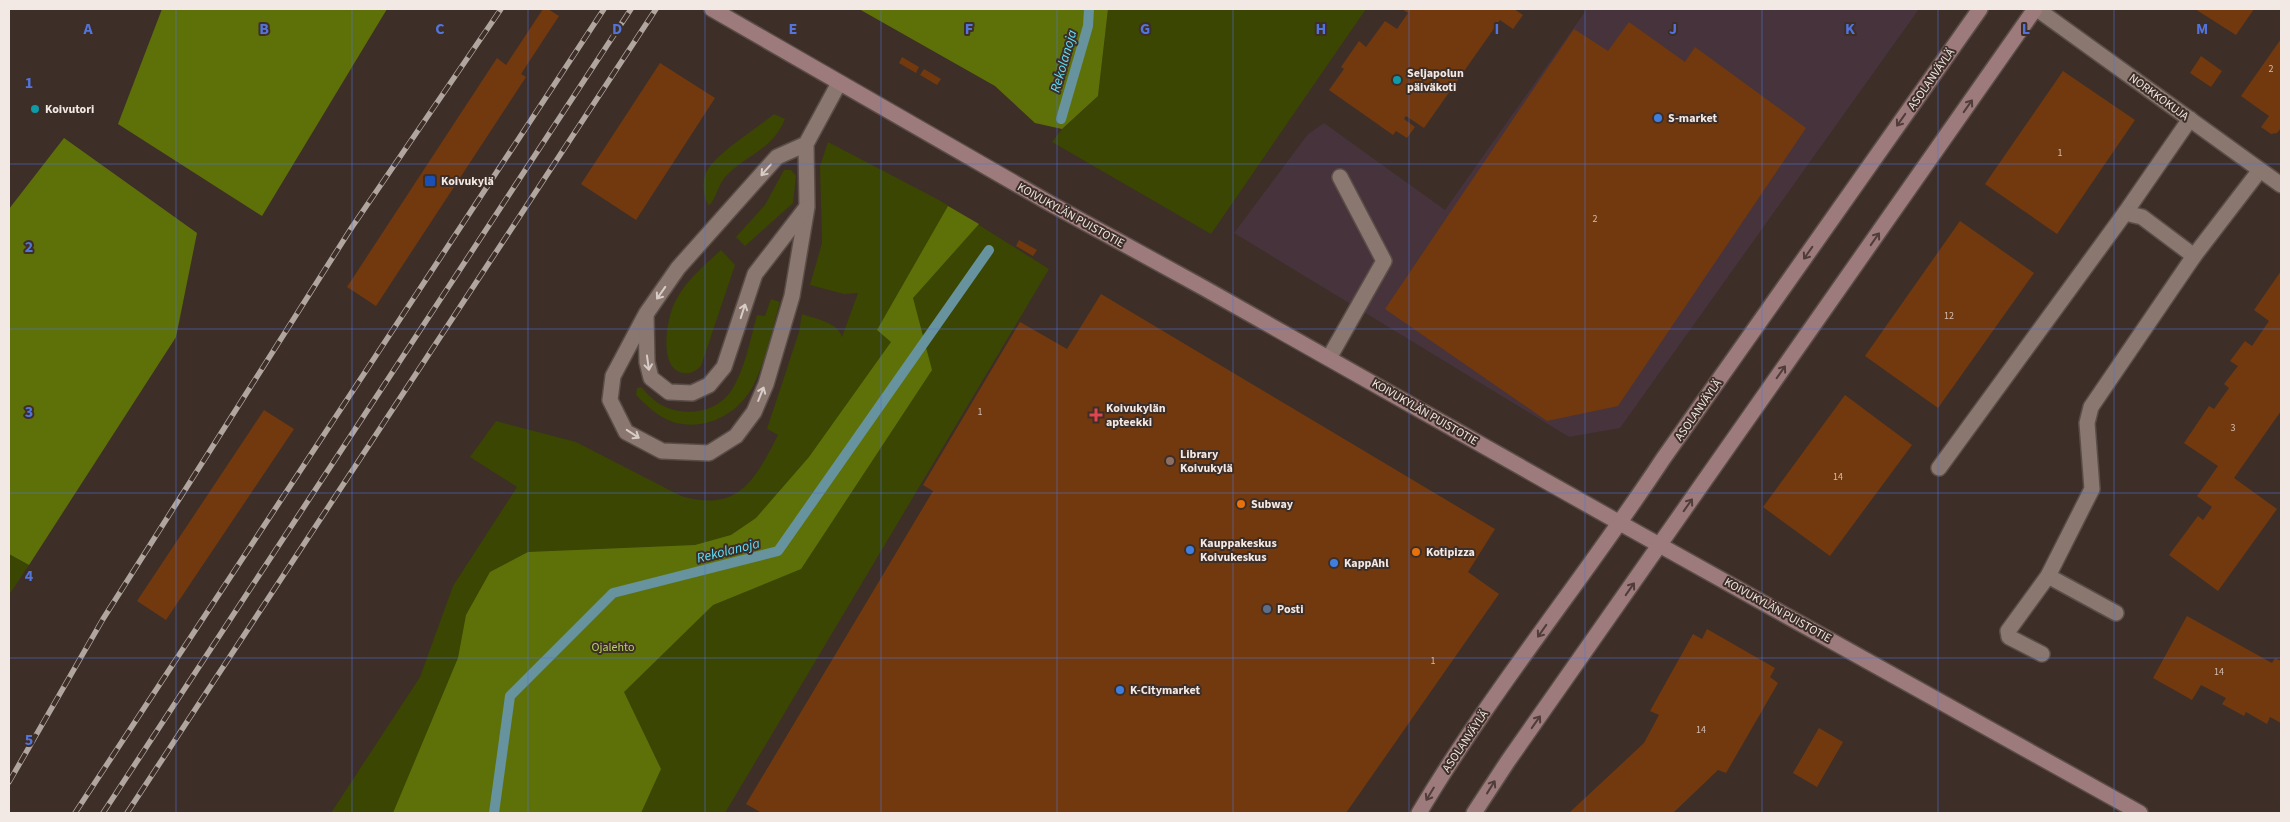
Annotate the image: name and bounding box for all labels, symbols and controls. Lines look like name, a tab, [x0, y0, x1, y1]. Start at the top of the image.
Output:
text: A	[82, 18, 93, 40]
text: B	[259, 18, 269, 40]
text: C	[435, 18, 445, 40]
text: D	[612, 18, 622, 40]
text: E	[789, 18, 797, 40]
text: F	[965, 18, 973, 40]
text: G	[1140, 18, 1150, 40]
text: H	[1316, 18, 1326, 40]
text: I	[1495, 18, 1499, 40]
text: J	[1669, 18, 1677, 40]
text: K	[1845, 18, 1855, 40]
text: L	[2022, 18, 2030, 40]
text: M	[2196, 18, 2208, 40]
water label: Rekolanoja	[1045, 27, 1083, 95]
street label: ASOLANVÄYLÄ	[1904, 45, 1959, 113]
house number: 2	[2269, 62, 2274, 76]
place label: Seljapolun päiväkoti	[1407, 65, 1464, 96]
street label: NORKKOKUJA	[2125, 70, 2193, 125]
text: 1	[25, 72, 33, 94]
marker: Seljapolun päiväkoti	[1391, 74, 1403, 86]
one-way arrow	[1963, 99, 1973, 113]
place label: Koivutori	[45, 101, 94, 118]
marker: Koivutori	[29, 103, 41, 115]
place label: S-market	[1668, 110, 1718, 127]
marker: S-market	[1652, 112, 1664, 124]
one-way arrow	[1896, 113, 1906, 127]
house number: 1	[2058, 146, 2063, 160]
one-way arrow	[760, 163, 772, 176]
place label: Koivukylä	[441, 173, 494, 190]
marker: Koivukylä	[423, 174, 437, 188]
street label: KOIVUKYLÄN PUISTOTIE	[1014, 179, 1127, 252]
house number: 2	[1593, 212, 1598, 226]
one-way arrow	[1870, 232, 1880, 246]
text: 2	[25, 236, 33, 258]
one-way arrow	[1803, 246, 1813, 260]
one-way arrow	[656, 286, 666, 300]
one-way arrow	[739, 304, 748, 320]
house number: 12	[1944, 309, 1954, 323]
one-way arrow	[643, 355, 653, 371]
one-way arrow	[1776, 365, 1786, 379]
street label: KOIVUKYLÄN PUISTOTIE	[1368, 375, 1481, 450]
street label: ASOLANVÄYLÄ	[1671, 376, 1726, 444]
one-way arrow	[757, 387, 767, 402]
place label: Koivukylän apteekki	[1106, 400, 1166, 431]
text: 3	[25, 401, 33, 423]
house number: 1	[978, 405, 983, 419]
marker: Koivukylän apteekki	[1090, 409, 1102, 421]
house number: 3	[2231, 421, 2236, 435]
one-way arrow	[625, 430, 639, 440]
place label: Library Koivukylä	[1180, 446, 1233, 477]
marker: Library Koivukylä	[1164, 455, 1176, 467]
house number: 14	[1833, 470, 1843, 484]
place label: Subway	[1251, 496, 1294, 513]
marker: Subway	[1235, 498, 1247, 510]
one-way arrow	[1683, 498, 1693, 512]
water label: Rekolanoja	[695, 533, 762, 568]
place label: Kauppakeskus Koivukeskus	[1200, 535, 1277, 566]
marker: Kauppakeskus Koivukeskus	[1184, 544, 1196, 556]
place label: Kotipizza	[1426, 544, 1475, 561]
marker: Kotipizza	[1410, 546, 1422, 558]
place label: KappAhl	[1344, 555, 1389, 572]
marker: KappAhl	[1328, 557, 1340, 569]
text: 4	[25, 565, 34, 587]
street label: KOIVUKYLÄN PUISTOTIE	[1721, 574, 1834, 647]
one-way arrow	[1625, 582, 1635, 596]
place label: Posti	[1277, 601, 1303, 618]
marker: Posti	[1261, 603, 1273, 615]
one-way arrow	[1537, 624, 1547, 638]
park label: Ojalehto	[592, 639, 634, 656]
house number: 1	[1431, 654, 1436, 668]
house number: 14	[2214, 665, 2224, 679]
place label: K-Citymarket	[1130, 682, 1201, 699]
marker: K-Citymarket	[1114, 684, 1126, 696]
street label: ASOLANVÄYLÄ	[1438, 706, 1493, 776]
one-way arrow	[1531, 715, 1541, 729]
house number: 14	[1696, 723, 1706, 737]
text: 5	[25, 729, 33, 751]
one-way arrow	[1486, 781, 1496, 795]
one-way arrow	[1425, 787, 1435, 801]

